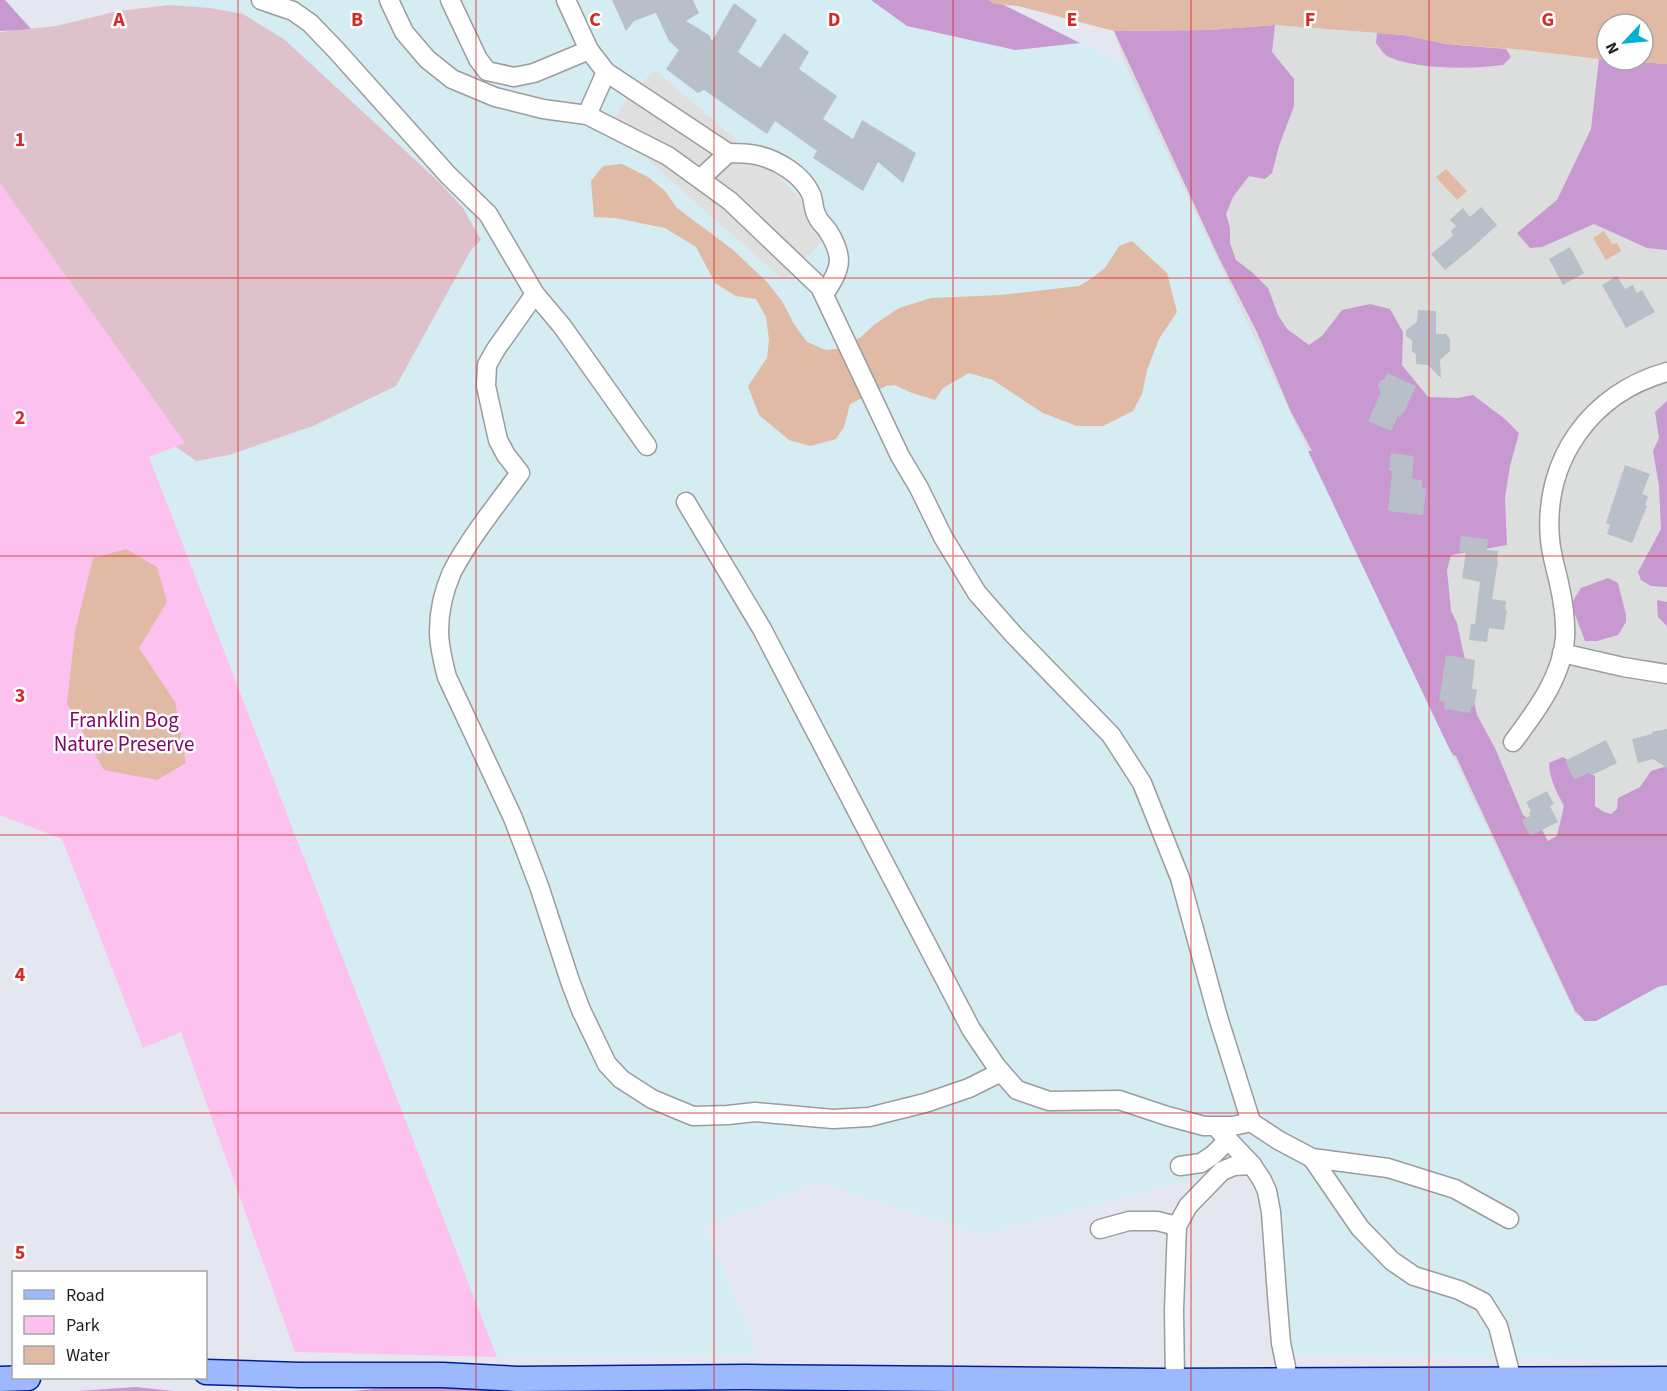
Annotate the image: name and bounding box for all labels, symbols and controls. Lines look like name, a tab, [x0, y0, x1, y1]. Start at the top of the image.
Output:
text: A	[112, 6, 125, 34]
text: B	[351, 6, 363, 34]
text: C	[589, 6, 601, 34]
text: D	[828, 6, 840, 34]
text: E	[1067, 6, 1077, 34]
text: F	[1305, 6, 1315, 34]
text: G	[1542, 6, 1554, 34]
north arrow	[1595, 12, 1655, 72]
text: N	[1600, 39, 1625, 58]
text: 1	[15, 126, 25, 154]
text: 2	[15, 404, 25, 432]
text: 3	[15, 682, 25, 710]
park label: Franklin Bog Nature Preserve	[54, 705, 194, 759]
text: 4	[15, 961, 26, 989]
text: 5	[15, 1239, 25, 1267]
legend	[12, 1271, 207, 1379]
text: Road	[66, 1283, 105, 1308]
text: Park	[66, 1313, 100, 1338]
text: Water	[66, 1343, 110, 1368]

